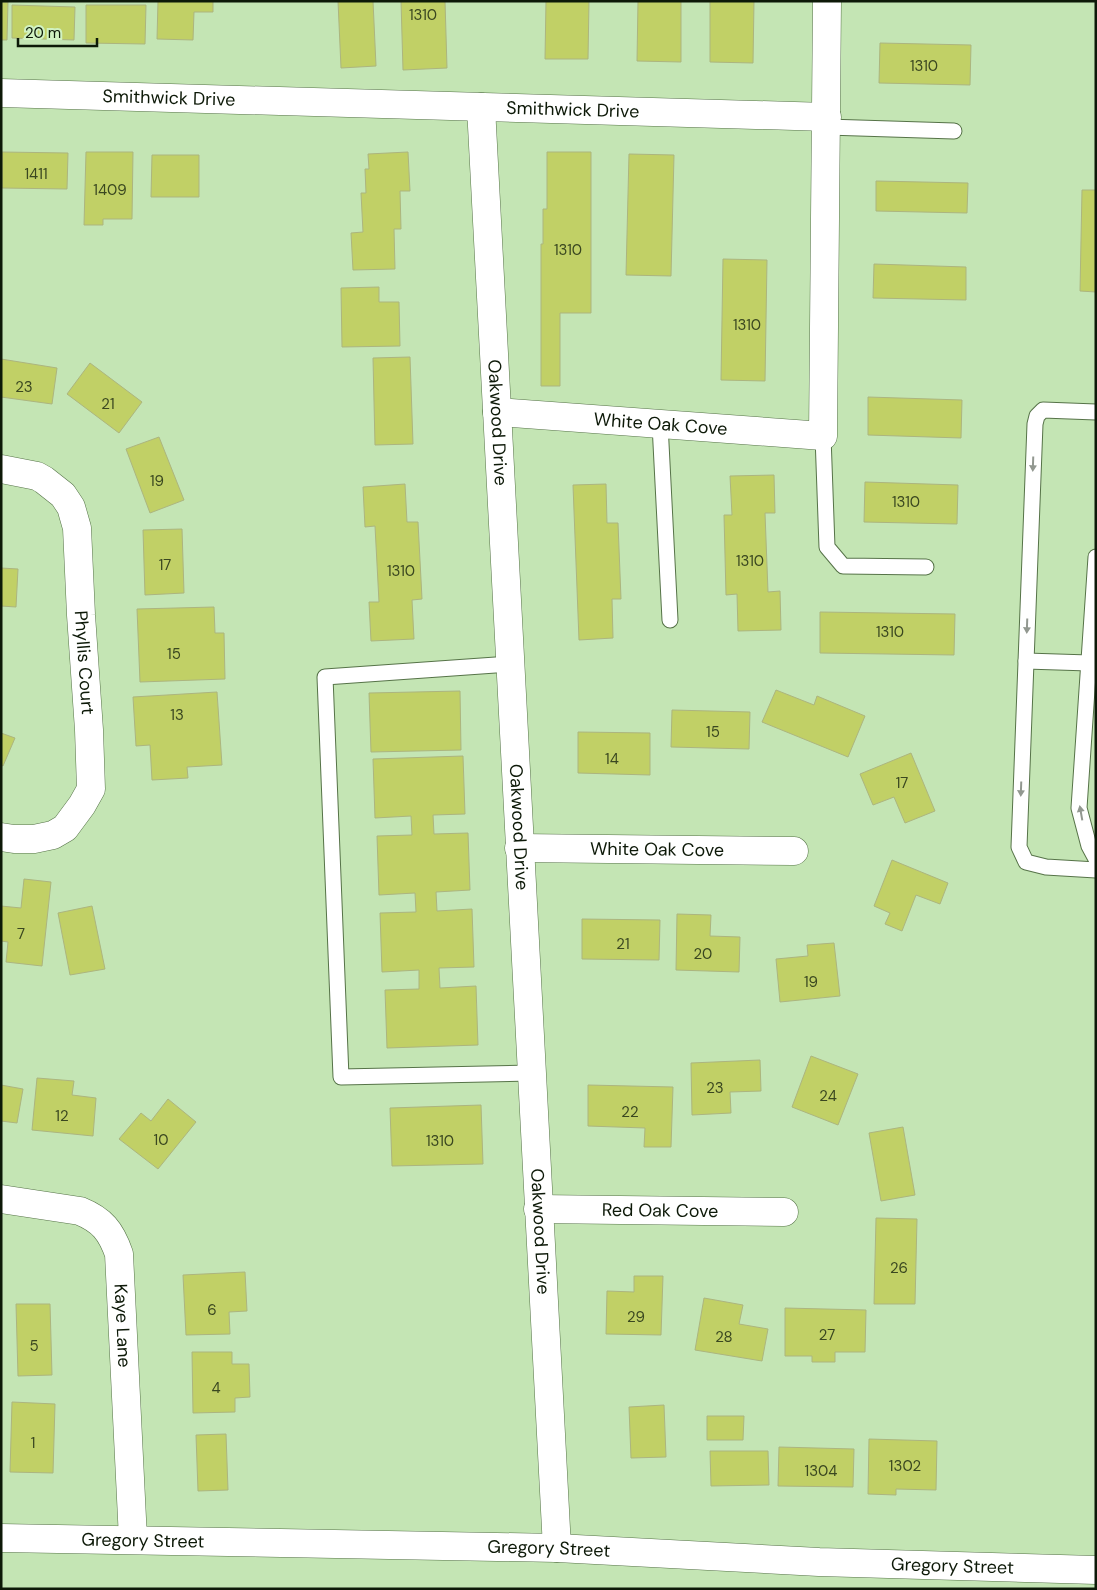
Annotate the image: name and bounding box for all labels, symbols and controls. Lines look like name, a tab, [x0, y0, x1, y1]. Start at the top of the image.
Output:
house number: 1310	[409, 5, 437, 25]
scale bar	[18, 15, 96, 47]
text: 20 m	[25, 23, 61, 43]
house number: 1310	[910, 56, 938, 76]
street label: Smithwick Drive	[102, 84, 236, 112]
street label: Smithwick Drive	[506, 96, 640, 124]
house number: 1411	[24, 164, 48, 184]
house number: 1409	[93, 180, 127, 200]
house number: 1310	[554, 240, 582, 260]
house number: 1310	[733, 315, 761, 335]
street label: Oakwood Drive	[482, 359, 513, 486]
house number: 23	[15, 377, 33, 397]
house number: 21	[101, 394, 115, 414]
street label: White Oak Cove	[593, 407, 728, 441]
one-way arrow	[1029, 456, 1037, 472]
house number: 19	[150, 471, 164, 491]
house number: 1310	[892, 492, 920, 512]
house number: 1310	[736, 551, 764, 571]
house number: 17	[159, 555, 171, 575]
house number: 1310	[387, 561, 415, 581]
street label: Phyllis Court	[69, 610, 100, 716]
one-way arrow	[1023, 619, 1031, 635]
house number: 1310	[876, 622, 904, 642]
house number: 15	[167, 644, 181, 664]
house number: 13	[170, 705, 184, 725]
house number: 15	[706, 722, 720, 742]
house number: 14	[605, 749, 619, 769]
street label: Oakwood Drive	[504, 763, 534, 891]
house number: 17	[896, 773, 908, 793]
one-way arrow	[1017, 781, 1025, 797]
one-way arrow	[1076, 805, 1084, 821]
street label: White Oak Cove	[590, 837, 724, 862]
house number: 7	[17, 924, 25, 944]
house number: 21	[616, 934, 630, 954]
house number: 20	[694, 944, 712, 964]
house number: 19	[804, 972, 818, 992]
house number: 23	[706, 1078, 724, 1098]
house number: 24	[819, 1086, 837, 1106]
house number: 22	[621, 1102, 639, 1122]
house number: 12	[55, 1106, 69, 1126]
house number: 10	[154, 1130, 168, 1150]
house number: 1310	[426, 1131, 454, 1151]
street label: Oakwood Drive	[525, 1168, 556, 1295]
street label: Red Oak Cove	[602, 1198, 718, 1223]
house number: 26	[890, 1258, 908, 1278]
street label: Kaye Lane	[108, 1283, 137, 1368]
house number: 6	[207, 1300, 217, 1320]
house number: 29	[627, 1307, 645, 1327]
house number: 27	[819, 1325, 835, 1345]
house number: 28	[715, 1327, 733, 1347]
house number: 5	[29, 1336, 39, 1356]
house number: 4	[211, 1378, 221, 1398]
house number: 1	[31, 1433, 35, 1453]
house number: 1302	[889, 1456, 921, 1476]
house number: 1304	[805, 1461, 837, 1481]
street label: Gregory Street	[81, 1527, 205, 1554]
street label: Gregory Street	[487, 1535, 611, 1563]
street label: Gregory Street	[891, 1552, 1014, 1580]

